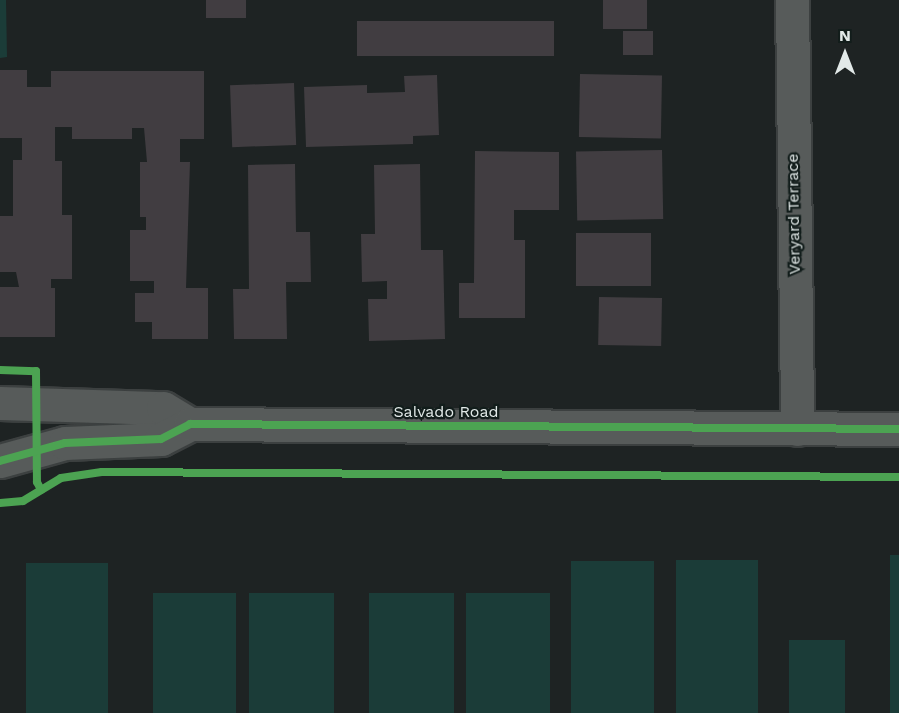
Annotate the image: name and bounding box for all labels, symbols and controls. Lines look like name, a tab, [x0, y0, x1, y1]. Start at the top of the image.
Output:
north arrow	[815, 24, 875, 84]
text: N	[839, 26, 851, 45]
street label: Veryard Terrace	[783, 153, 805, 275]
street label: Salvado Road	[393, 402, 499, 422]

